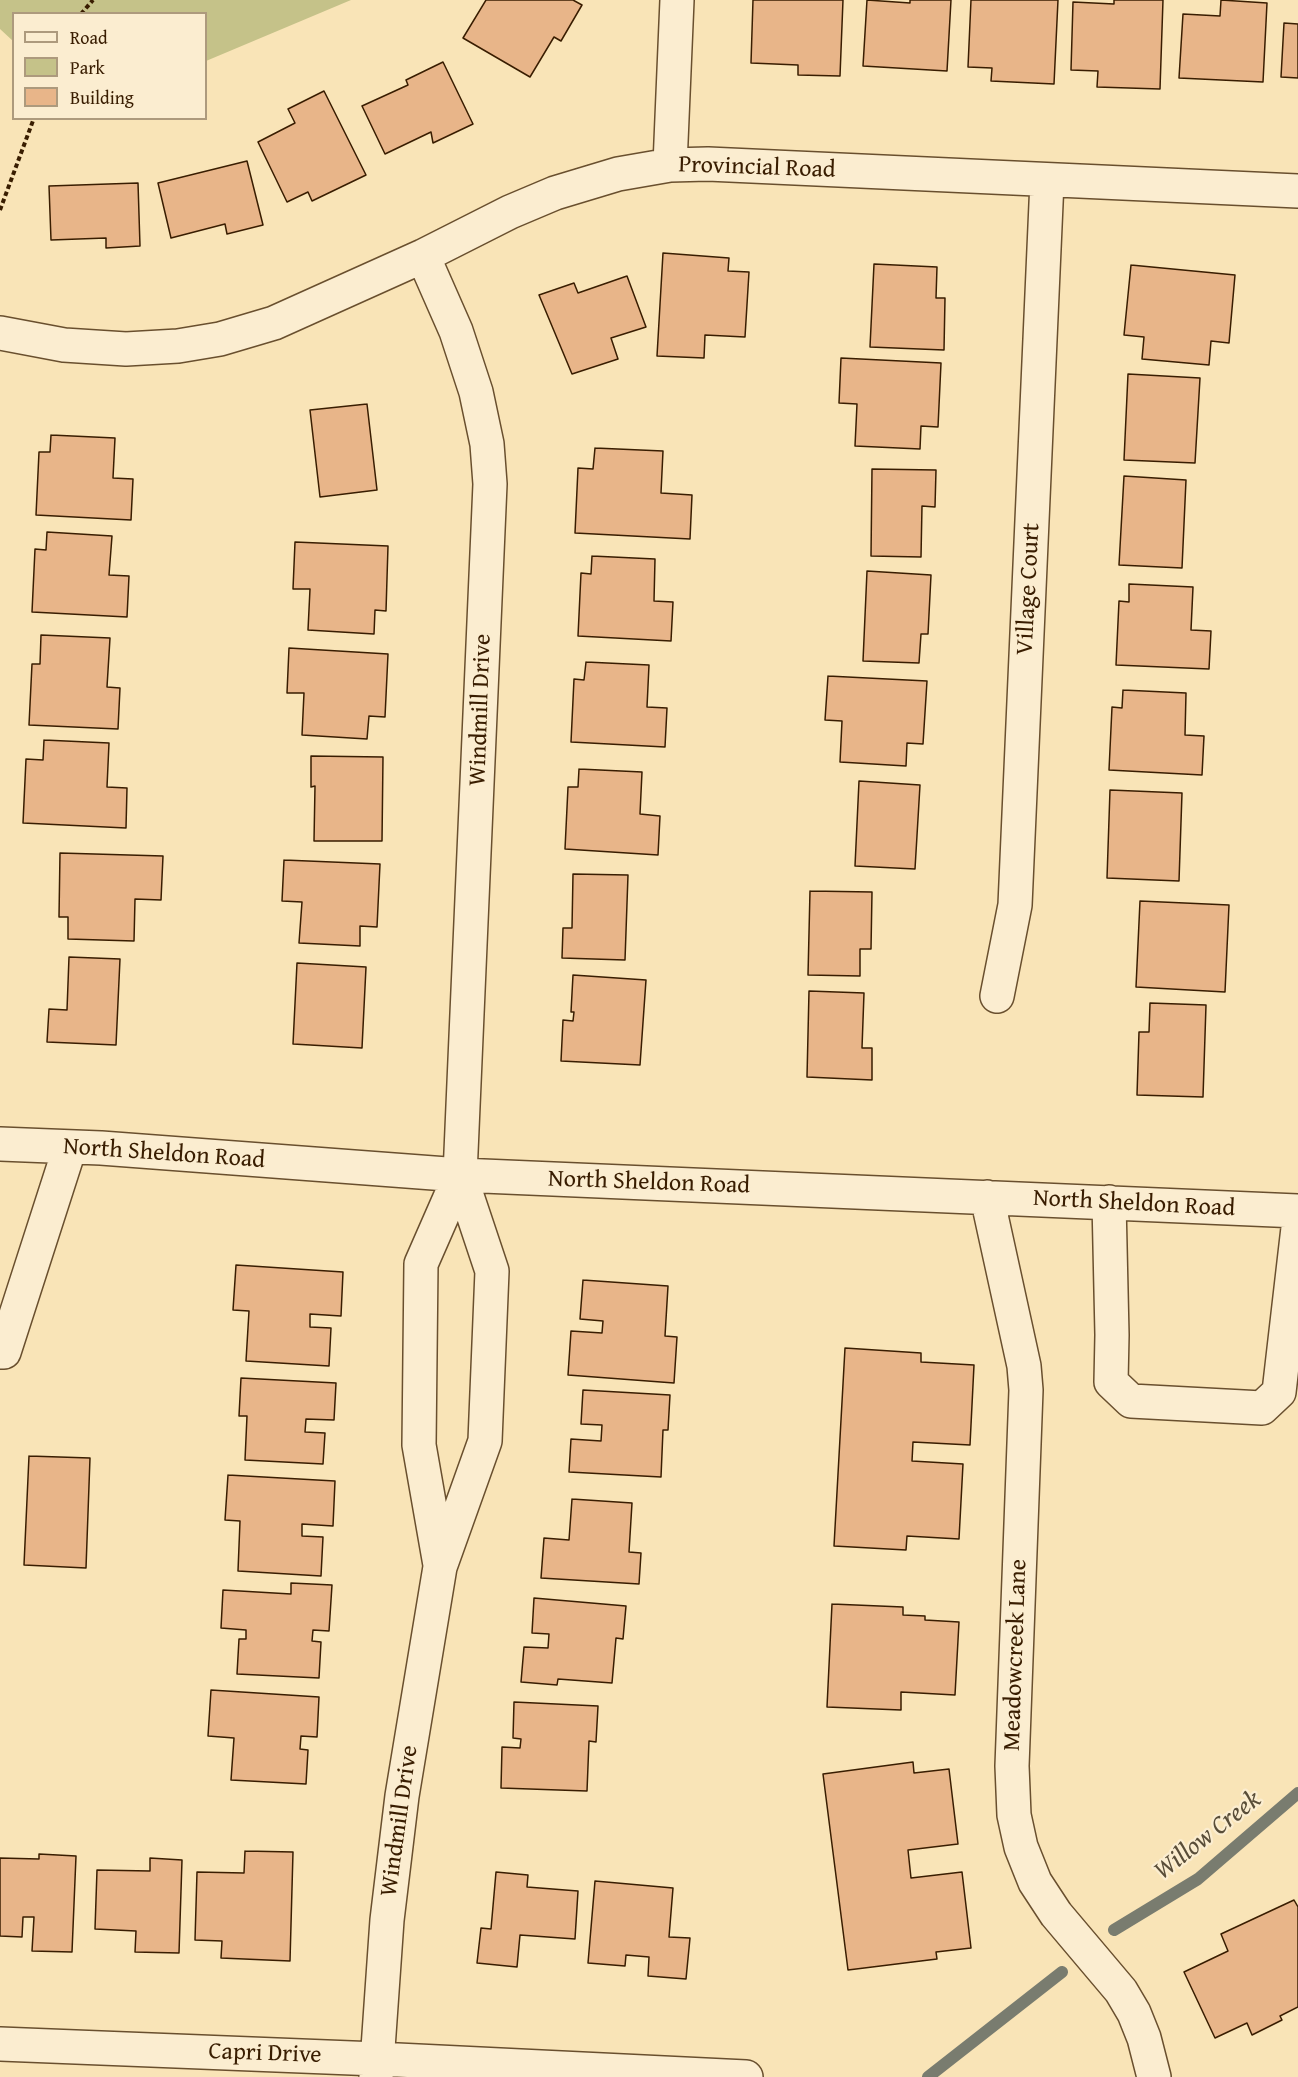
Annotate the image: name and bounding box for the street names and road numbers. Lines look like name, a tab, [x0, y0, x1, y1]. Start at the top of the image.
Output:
street label: Provincial Road	[678, 151, 836, 185]
street label: Village Court	[1011, 522, 1047, 656]
street label: Windmill Drive	[464, 633, 498, 787]
street label: North Sheldon Road	[62, 1133, 266, 1175]
street label: North Sheldon Road	[547, 1165, 751, 1201]
street label: North Sheldon Road	[1032, 1184, 1236, 1224]
street label: Meadowcreek Lane	[998, 1559, 1034, 1751]
street label: Windmill Drive	[375, 1744, 425, 1898]
street label: Capri Drive	[208, 2038, 322, 2070]

